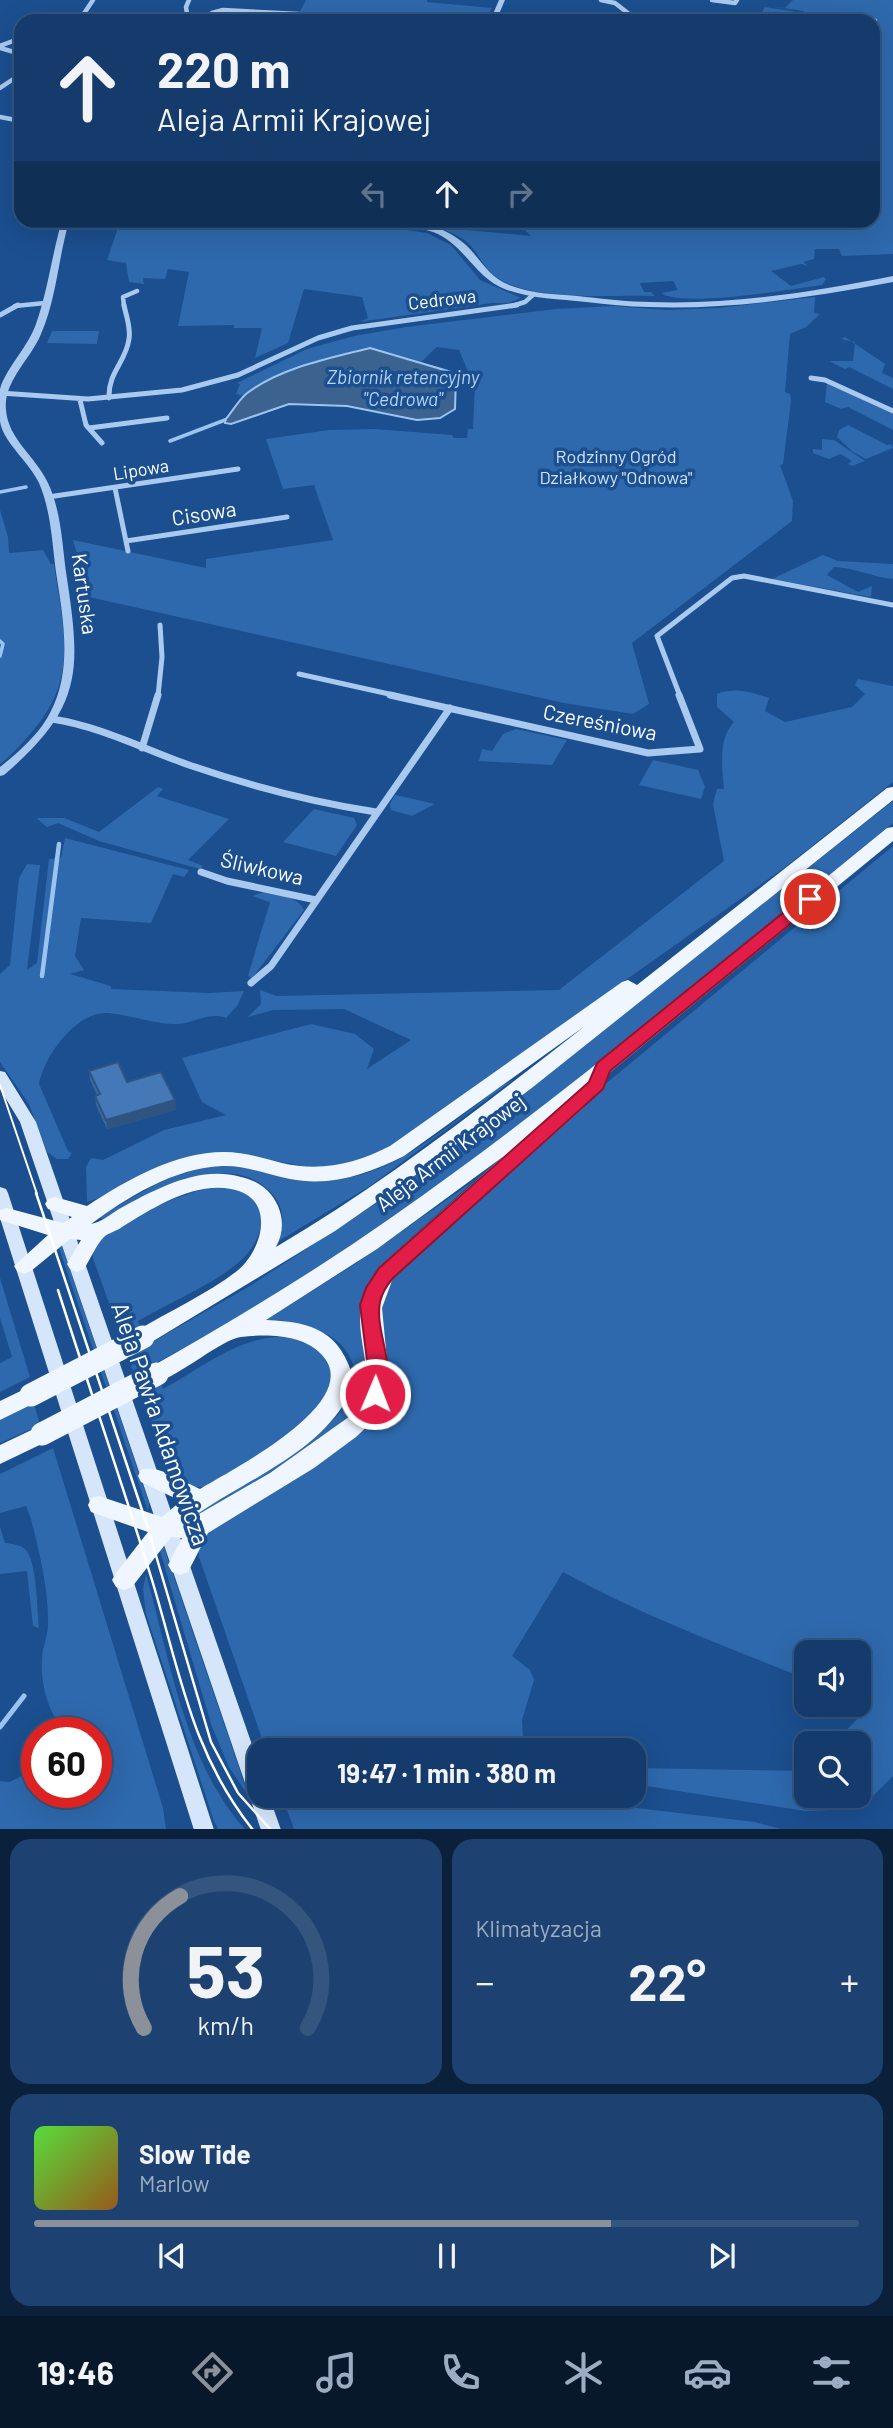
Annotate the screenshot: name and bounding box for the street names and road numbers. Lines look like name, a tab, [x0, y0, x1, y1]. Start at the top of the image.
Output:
street label: Cedrowa	[407, 284, 477, 314]
street label: Lipowa	[111, 454, 170, 484]
street label: Cisowa	[170, 495, 238, 530]
street label: Kartuska	[67, 552, 104, 636]
street label: Czereśniowa	[541, 698, 659, 745]
street label: Śliwkowa	[218, 846, 306, 889]
street label: Aleja Armii Krajowej	[371, 1088, 529, 1216]
street label: Aleja Pawła Adamowicza	[106, 1298, 217, 1549]

